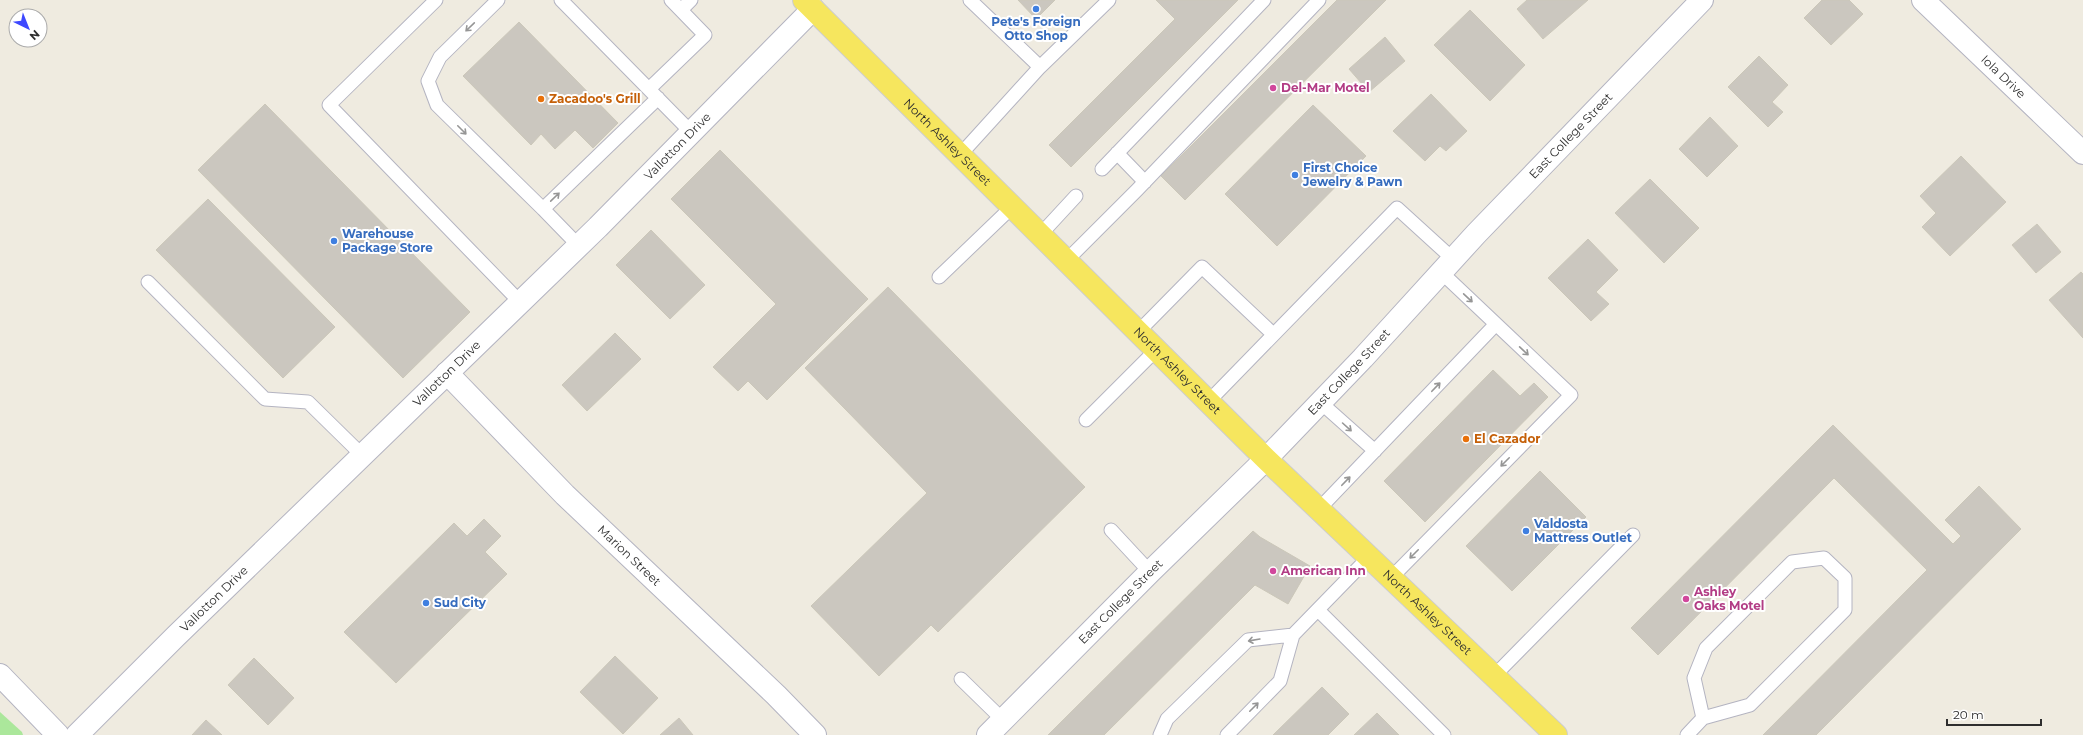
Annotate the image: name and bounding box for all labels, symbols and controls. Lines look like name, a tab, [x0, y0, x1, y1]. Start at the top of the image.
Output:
marker: Pete's Foreign Otto Shop	[1031, 4, 1041, 14]
north arrow	[8, 8, 48, 48]
place label: Pete's Foreign Otto Shop	[991, 14, 1081, 43]
one-way arrow	[465, 22, 475, 32]
text: N	[27, 27, 43, 43]
street label: Iola Drive	[1978, 52, 2029, 101]
place label: Del-Mar Motel	[1281, 80, 1370, 95]
marker: Del-Mar Motel	[1268, 83, 1278, 93]
street label: East College Street	[1526, 89, 1615, 181]
place label: Zacadoo's Grill	[549, 91, 641, 106]
marker: Zacadoo's Grill	[536, 94, 546, 104]
street label: North Ashley Street	[901, 95, 995, 189]
street label: Vallotton Drive	[641, 109, 714, 183]
one-way arrow	[457, 125, 467, 135]
place label: First Choice Jewelry & Pawn	[1302, 160, 1403, 189]
marker: First Choice Jewelry & Pawn	[1290, 170, 1300, 180]
one-way arrow	[550, 193, 560, 202]
place label: Warehouse Package Store	[342, 226, 433, 255]
marker: Warehouse Package Store	[329, 236, 339, 246]
one-way arrow	[1463, 293, 1473, 303]
street label: North Ashley Street	[1131, 324, 1225, 417]
street label: East College Street	[1304, 325, 1393, 418]
street label: Vallotton Drive	[409, 337, 483, 409]
one-way arrow	[1519, 346, 1529, 356]
one-way arrow	[1431, 382, 1441, 392]
one-way arrow	[1342, 422, 1353, 431]
place label: El Cazador	[1474, 431, 1540, 446]
marker: El Cazador	[1461, 434, 1471, 444]
one-way arrow	[1500, 457, 1510, 467]
one-way arrow	[1341, 476, 1351, 486]
place label: Valdosta Mattress Outlet	[1533, 516, 1633, 545]
street label: Marion Street	[595, 522, 664, 589]
marker: Valdosta Mattress Outlet	[1521, 526, 1531, 536]
one-way arrow	[1409, 549, 1419, 559]
street label: East College Street	[1075, 556, 1166, 647]
street label: Vallotton Drive	[177, 563, 251, 635]
place label: American Inn	[1280, 563, 1366, 578]
marker: American Inn	[1268, 566, 1278, 576]
street label: North Ashley Street	[1380, 566, 1475, 658]
place label: Ashley Oaks Motel	[1693, 584, 1764, 613]
marker: Ashley Oaks Motel	[1681, 594, 1691, 604]
place label: Sud City	[434, 595, 487, 610]
marker: Sud City	[421, 598, 431, 608]
one-way arrow	[1248, 636, 1261, 644]
scale bar	[1947, 701, 2041, 727]
one-way arrow	[1249, 702, 1259, 712]
text: 20 m	[1953, 707, 1984, 722]

